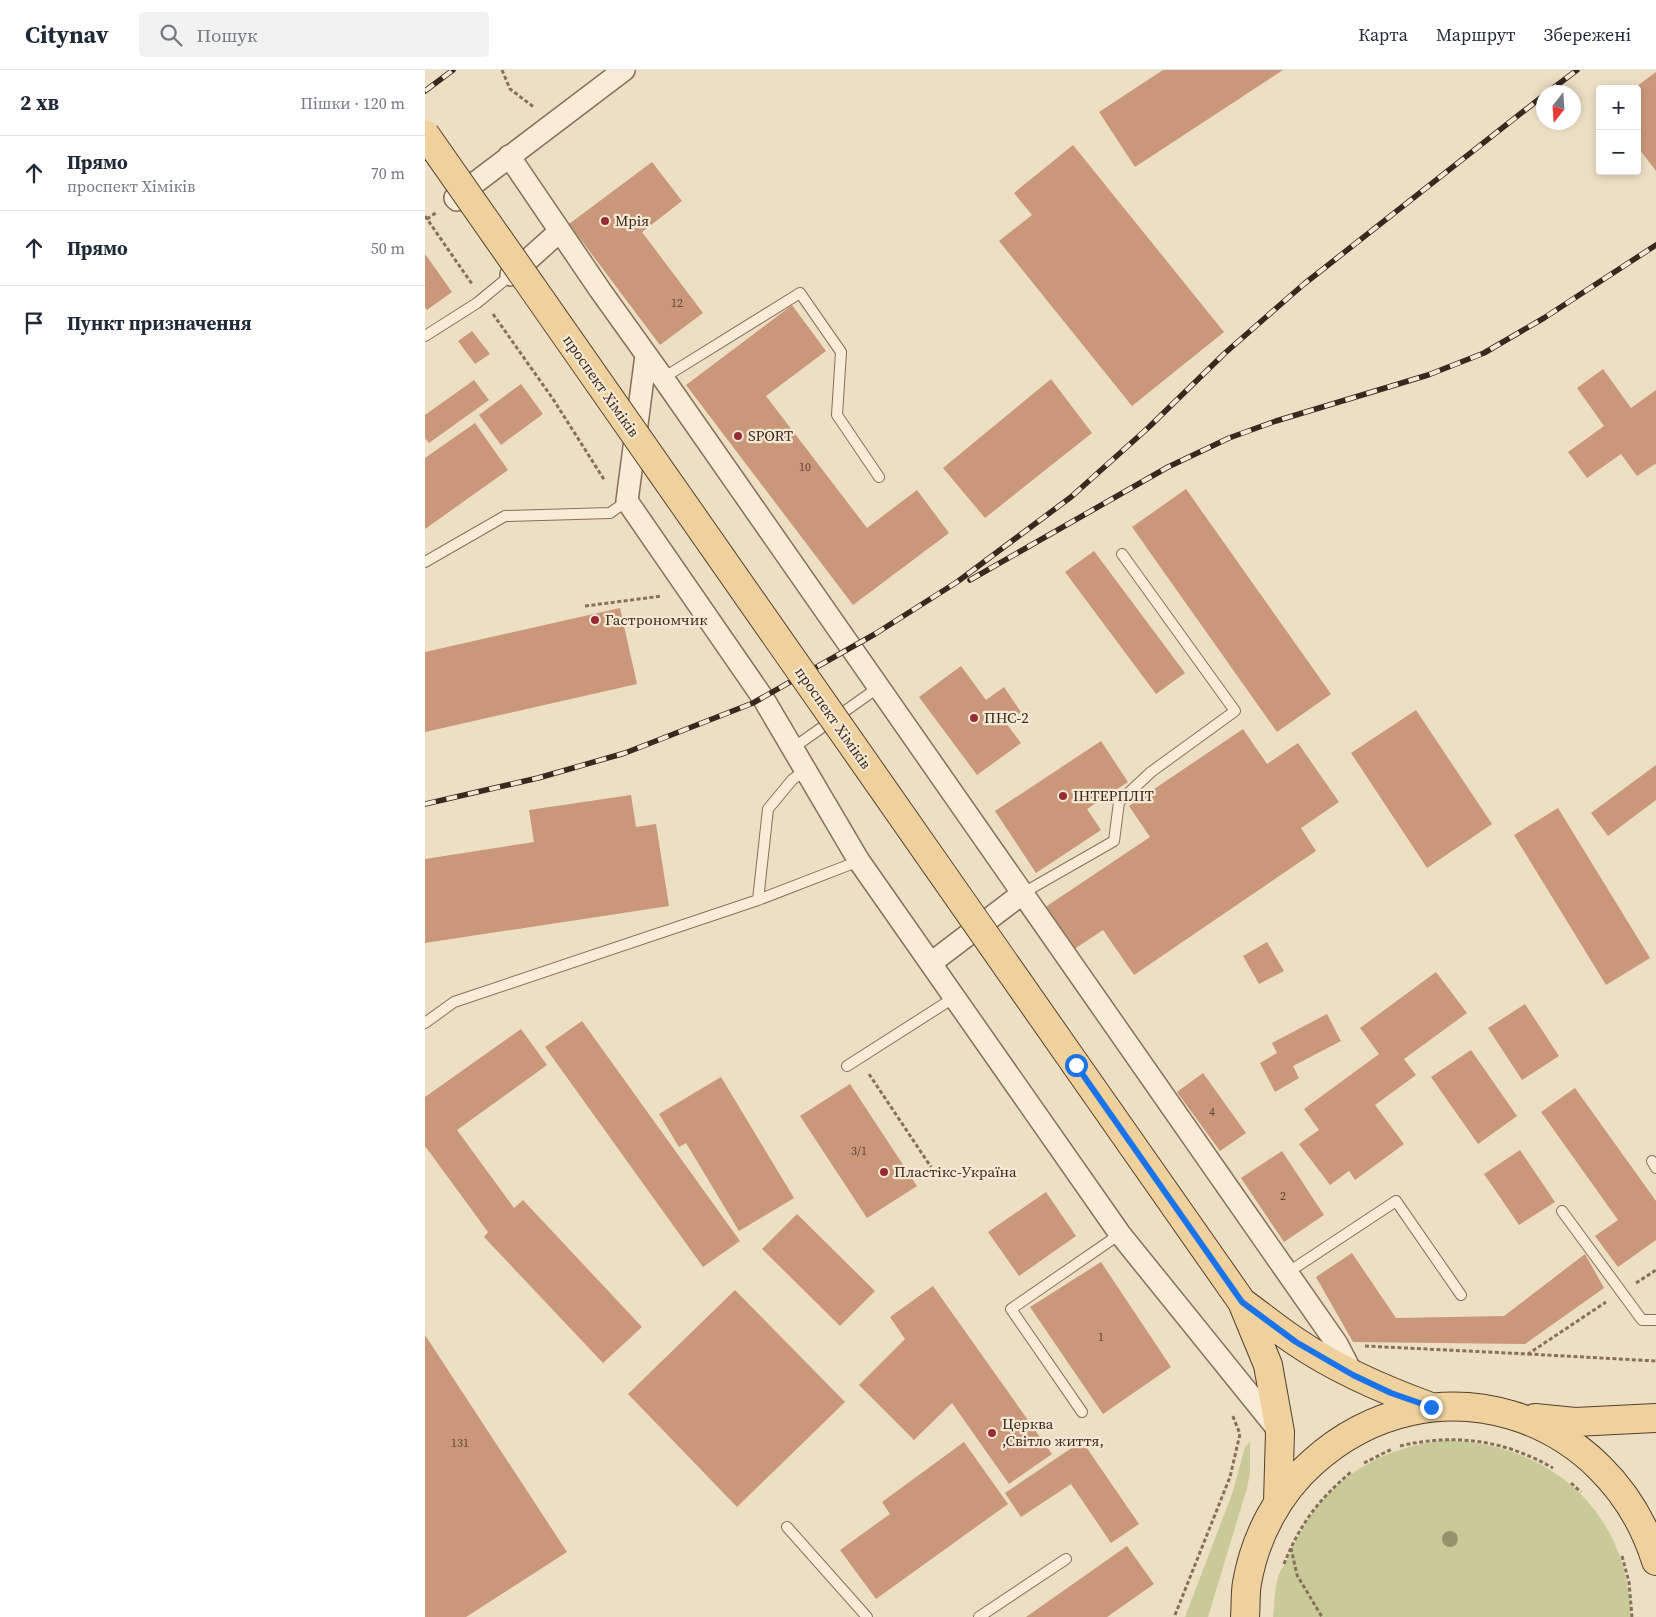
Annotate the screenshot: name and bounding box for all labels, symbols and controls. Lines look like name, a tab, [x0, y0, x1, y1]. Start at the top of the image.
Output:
search box	[139, 12, 489, 57]
text: Citynav	[25, 18, 109, 51]
icon: search	[157, 21, 185, 49]
text: Пошук	[197, 22, 257, 48]
text: Карта	[1358, 22, 1408, 47]
text: Маршрут	[1436, 22, 1515, 47]
text: Збережені	[1543, 22, 1631, 47]
north arrow	[1536, 85, 1581, 130]
map controls	[1596, 85, 1641, 175]
button: +	[1596, 85, 1641, 130]
text: 2 хв	[20, 88, 59, 117]
text: Пішки · 120 m	[301, 92, 405, 114]
button: −	[1596, 130, 1641, 175]
text: Прямо	[67, 149, 128, 175]
icon: ahead	[20, 159, 48, 187]
text: 70 m	[371, 162, 405, 184]
text: проспект Хіміків	[67, 175, 195, 197]
place label: Мрія	[615, 210, 649, 231]
marker: Мрія	[599, 215, 611, 227]
icon: ahead	[20, 234, 48, 262]
text: Прямо	[67, 235, 128, 261]
text: 50 m	[371, 237, 405, 259]
house number: 12	[671, 295, 683, 311]
icon: arrive	[20, 309, 48, 337]
text: Пункт призначення	[67, 310, 252, 336]
street label: проспект Хіміків	[558, 330, 645, 441]
place label: SPORT	[748, 425, 793, 446]
marker: SPORT	[732, 430, 744, 442]
house number: 10	[799, 459, 811, 475]
place label: Гастрономчик	[605, 609, 708, 630]
marker: Гастрономчик	[589, 614, 601, 626]
street label: проспект Хіміків	[790, 662, 877, 773]
place label: ПНС-2	[984, 707, 1029, 728]
marker: ПНС-2	[968, 712, 980, 724]
place label: ІНТЕРПЛІТ	[1073, 785, 1154, 806]
marker: ІНТЕРПЛІТ	[1057, 790, 1069, 802]
route start	[1065, 1054, 1088, 1077]
house number: 4	[1209, 1104, 1215, 1120]
house number: 3/1	[851, 1143, 867, 1159]
place label: Пластікс-Україна	[894, 1161, 1017, 1182]
marker: Пластікс-Україна	[878, 1166, 890, 1178]
house number: 2	[1280, 1188, 1286, 1204]
house number: 1	[1098, 1329, 1104, 1345]
route end	[1420, 1396, 1443, 1419]
place label: Церква ,Світло життя,	[1002, 1413, 1104, 1451]
marker: Церква ,Світло життя,	[986, 1427, 998, 1439]
house number: 131	[451, 1435, 469, 1451]

